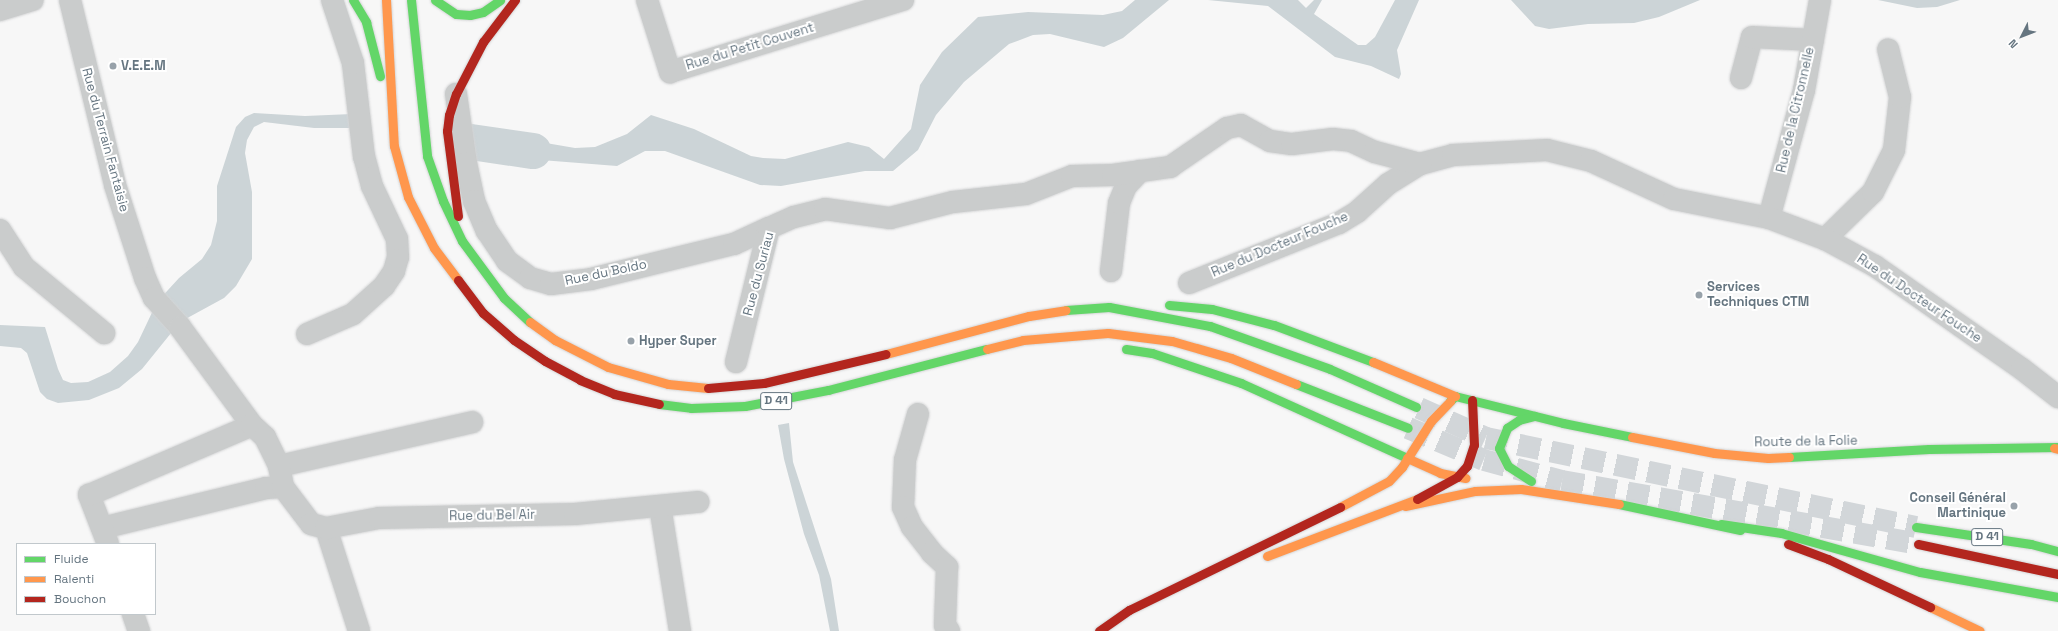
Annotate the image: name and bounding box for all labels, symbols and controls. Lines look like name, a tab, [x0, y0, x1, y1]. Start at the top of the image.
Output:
north arrow	[2002, 16, 2042, 56]
street label: Rue du Petit Couvent	[684, 20, 816, 74]
text: N	[2005, 37, 2021, 51]
street label: Rue de la Citronnelle	[1774, 46, 1818, 174]
place label: V.E.E.M	[121, 58, 166, 74]
marker: V.E.E.M	[108, 61, 118, 71]
street label: Rue du Terrain Fantaisie	[78, 66, 132, 214]
street label: Rue du Docteur Fouche	[1209, 209, 1351, 281]
street label: Rue du Suriau	[740, 230, 778, 318]
street label: Rue du Docteur Fouche	[1854, 251, 1984, 347]
street label: Rue du Boldo	[564, 257, 648, 289]
place label: Services Techniques CTM	[1707, 280, 1809, 311]
marker: Services Techniques CTM	[1694, 290, 1704, 300]
place label: Hyper Super	[639, 333, 717, 349]
marker: Hyper Super	[626, 336, 636, 346]
road number: D 41	[760, 391, 792, 411]
street label: Route de la Folie	[1754, 433, 1858, 451]
place label: Conseil Général Martinique	[1910, 491, 2006, 522]
marker: Conseil Général Martinique	[2009, 501, 2019, 511]
street label: Rue du Bel Air	[449, 507, 535, 525]
road number: D 41	[1971, 527, 2003, 547]
legend	[16, 543, 156, 615]
text: Fluide	[54, 551, 89, 567]
text: Ralenti	[54, 571, 94, 587]
text: Bouchon	[54, 591, 106, 607]

